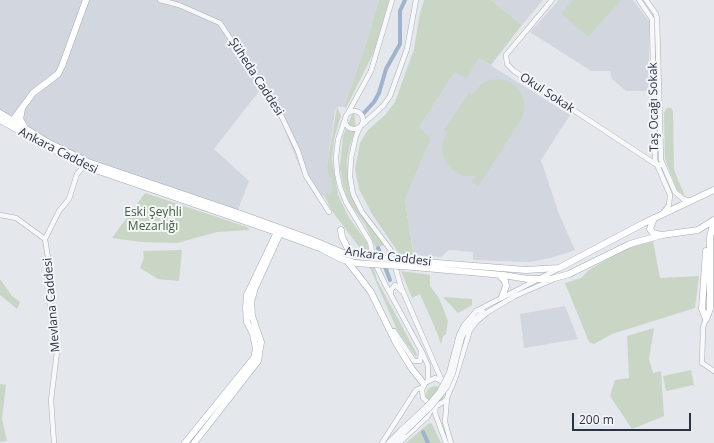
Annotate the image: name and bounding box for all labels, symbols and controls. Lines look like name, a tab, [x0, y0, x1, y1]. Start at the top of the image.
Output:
street label: Şüheda Caddesi	[226, 36, 286, 118]
street label: Taş Ocağı Sokak	[646, 62, 662, 152]
street label: Okul Sokak	[517, 70, 577, 116]
street label: Ankara Caddesi	[16, 125, 100, 177]
park label: Eski Şeyhli Mezarlığı	[124, 206, 182, 234]
street label: Ankara Caddesi	[344, 245, 432, 269]
street label: Mevlana Caddesi	[41, 257, 63, 353]
scale bar	[574, 405, 693, 431]
text: 200 m	[579, 411, 614, 428]

